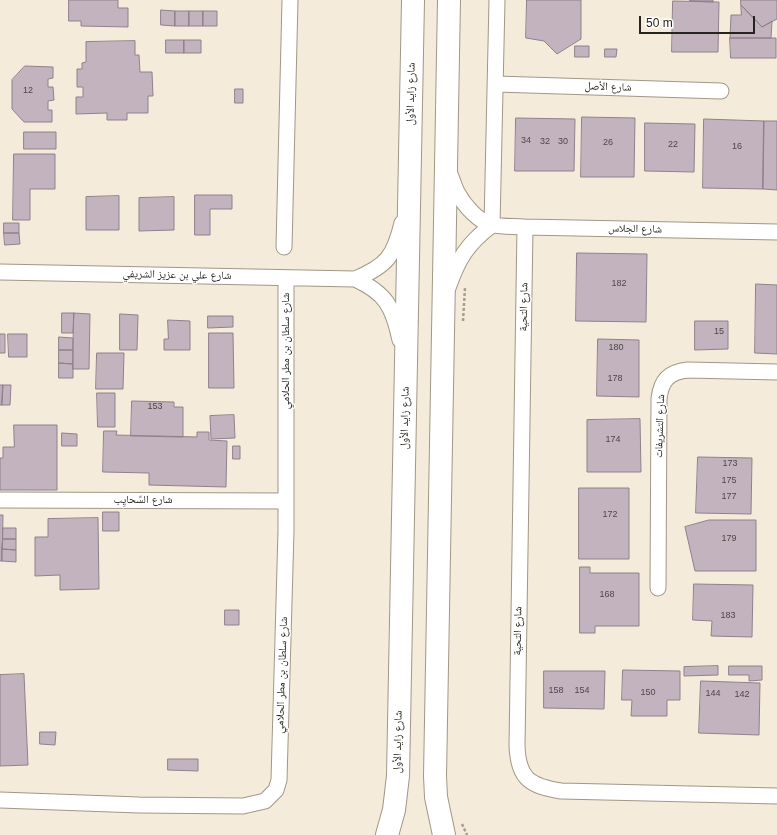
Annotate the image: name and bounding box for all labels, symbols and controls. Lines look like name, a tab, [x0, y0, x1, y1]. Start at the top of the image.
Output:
scale bar	[641, 8, 757, 34]
text: 50 m	[646, 16, 673, 30]
street label: شارع زايد الأول	[404, 62, 418, 126]
street label: شارع الأصل	[584, 80, 632, 94]
house number: 12	[23, 86, 33, 96]
house number: 34	[521, 136, 531, 146]
house number: 32	[540, 137, 550, 147]
house number: 30	[558, 137, 568, 147]
house number: 26	[603, 138, 613, 148]
house number: 22	[668, 140, 678, 150]
house number: 16	[732, 142, 742, 152]
street label: شارع الجلاس	[608, 222, 662, 236]
street label: شارع علي بن عزيز الشريفي	[122, 267, 232, 283]
house number: 182	[611, 279, 627, 289]
street label: شارع التحية	[517, 282, 531, 332]
street label: شارع سلطان بن مطر الحلامي	[279, 293, 293, 409]
house number: 15	[714, 327, 724, 337]
house number: 180	[608, 343, 624, 353]
house number: 178	[607, 374, 623, 384]
street label: شارع زايد الأول	[398, 386, 412, 450]
street label: شارع التشريفات	[652, 394, 668, 458]
house number: 153	[147, 402, 163, 412]
house number: 174	[605, 435, 621, 445]
house number: 173	[722, 459, 738, 469]
house number: 175	[721, 476, 737, 486]
house number: 177	[721, 492, 737, 502]
street label: شارع السَّحايِب	[113, 493, 173, 507]
house number: 172	[602, 510, 618, 520]
house number: 179	[721, 534, 737, 544]
house number: 168	[599, 590, 615, 600]
street label: شارع التحية	[511, 606, 525, 656]
house number: 183	[720, 611, 736, 621]
street label: شارع سلطان بن مطر الحلامي	[273, 616, 291, 734]
house number: 158	[548, 686, 564, 696]
house number: 154	[574, 686, 590, 696]
house number: 150	[640, 688, 656, 698]
house number: 144	[705, 689, 721, 699]
house number: 142	[734, 690, 750, 700]
street label: شارع زايد الأول	[391, 710, 405, 774]

